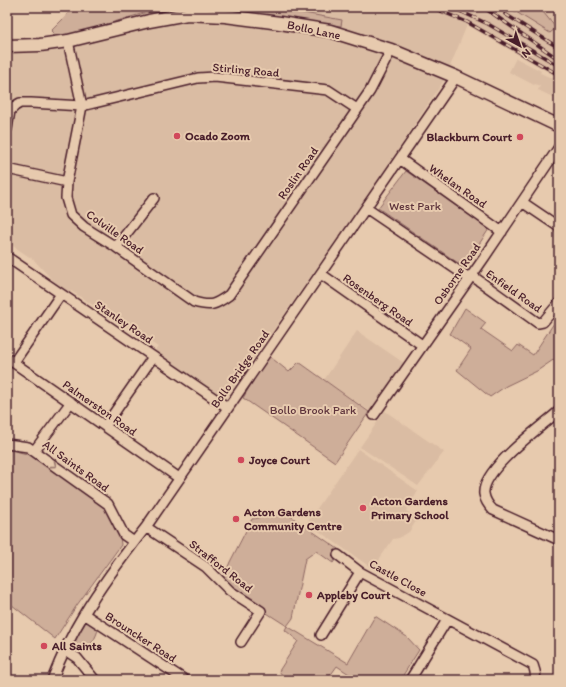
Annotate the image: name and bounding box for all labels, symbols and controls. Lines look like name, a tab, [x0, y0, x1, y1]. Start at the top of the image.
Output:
street label: Bollo Lane	[286, 18, 342, 43]
north arrow	[500, 26, 540, 66]
text: N	[519, 46, 533, 61]
street label: Stirling Road	[212, 60, 280, 80]
place label: Ocado Zoom	[185, 129, 251, 143]
place label: Blackburn Court	[426, 130, 513, 144]
marker: Ocado Zoom	[172, 131, 182, 141]
marker: Blackburn Court	[515, 132, 525, 142]
street label: Roslin Road	[275, 144, 321, 202]
street label: Whelan Road	[426, 161, 490, 211]
park label: West Park	[389, 199, 442, 213]
street label: Colville Road	[84, 207, 147, 257]
street label: Osborne Road	[431, 240, 484, 308]
street label: Enfield Road	[483, 266, 545, 316]
street label: Rosenberg Road	[340, 271, 416, 330]
street label: Stanley Road	[92, 297, 156, 347]
street label: Bollo Bridge Road	[208, 327, 272, 411]
street label: Palmerston Road	[60, 377, 140, 439]
park label: Bollo Brook Park	[270, 403, 357, 417]
street label: All Saints Road	[40, 437, 112, 495]
place label: Joyce Court	[248, 453, 310, 468]
marker: Joyce Court	[236, 455, 246, 465]
one-way arrow	[50, 460, 57, 468]
place label: Acton Gardens Primary School	[370, 494, 449, 523]
marker: Acton Gardens Primary School	[358, 503, 368, 513]
place label: Acton Gardens Community Centre	[243, 505, 342, 534]
marker: Acton Gardens Community Centre	[231, 514, 241, 524]
street label: Strafford Road	[186, 537, 256, 596]
street label: Castle Close	[367, 556, 430, 600]
place label: Appleby Court	[316, 588, 391, 603]
marker: Appleby Court	[304, 590, 314, 600]
street label: Brouncker Road	[103, 609, 180, 666]
place label: All Saints	[51, 639, 103, 653]
marker: All Saints	[39, 641, 49, 651]

